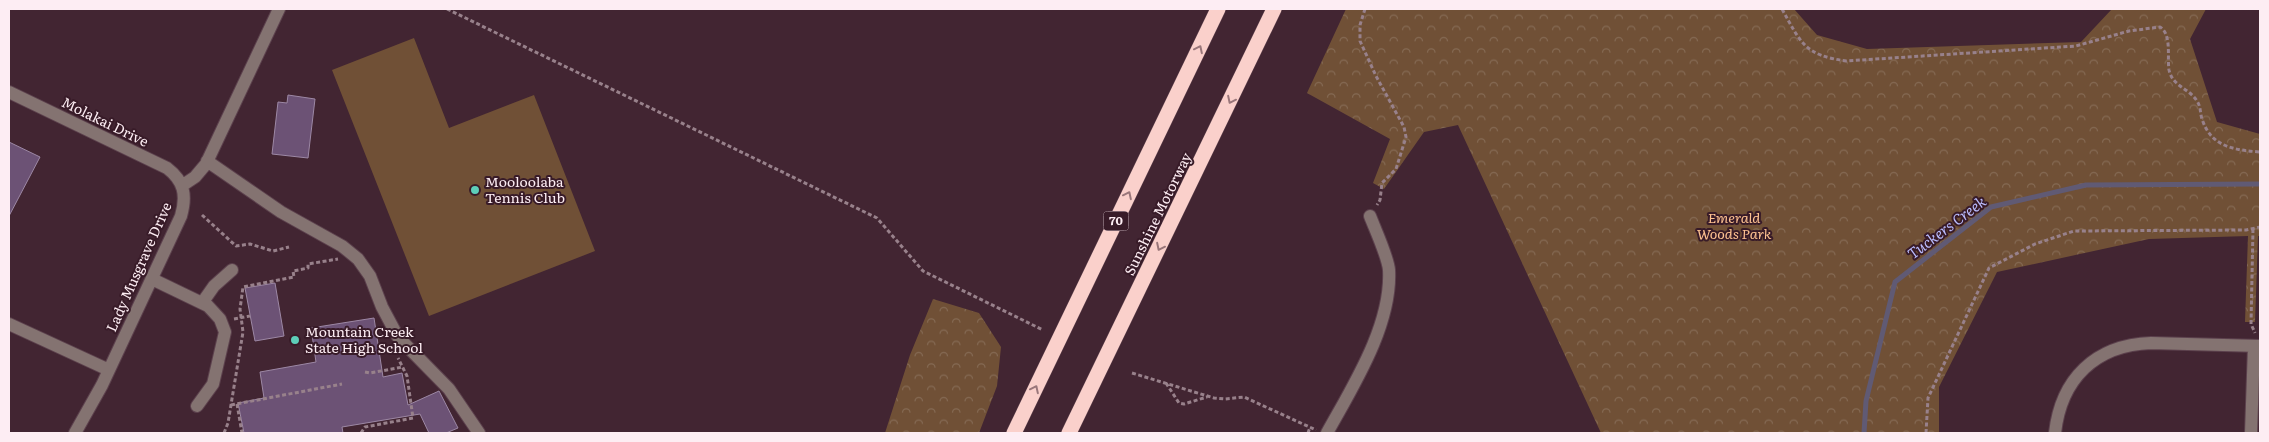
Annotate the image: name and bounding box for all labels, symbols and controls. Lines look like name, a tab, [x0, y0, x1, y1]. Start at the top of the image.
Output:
one-way arrow	[1192, 45, 1203, 54]
street label: Molakai Drive	[59, 91, 152, 151]
one-way arrow	[1226, 95, 1237, 104]
street label: Sunshine Motorway	[1119, 148, 1196, 278]
place label: Mooloolaba Tennis Club	[485, 171, 565, 207]
marker: Mooloolaba Tennis Club	[469, 184, 481, 196]
water label: Tuckers Creek	[1902, 189, 1991, 264]
one-way arrow	[1122, 192, 1132, 201]
street label: Lady Musgrave Drive	[100, 199, 176, 335]
park label: Emerald Woods Park	[1697, 207, 1772, 243]
road number: 70	[1104, 212, 1128, 230]
one-way arrow	[1156, 242, 1166, 251]
place label: Mountain Creek State High School	[305, 321, 423, 357]
marker: Mountain Creek State High School	[289, 334, 301, 346]
one-way arrow	[1029, 385, 1040, 394]

